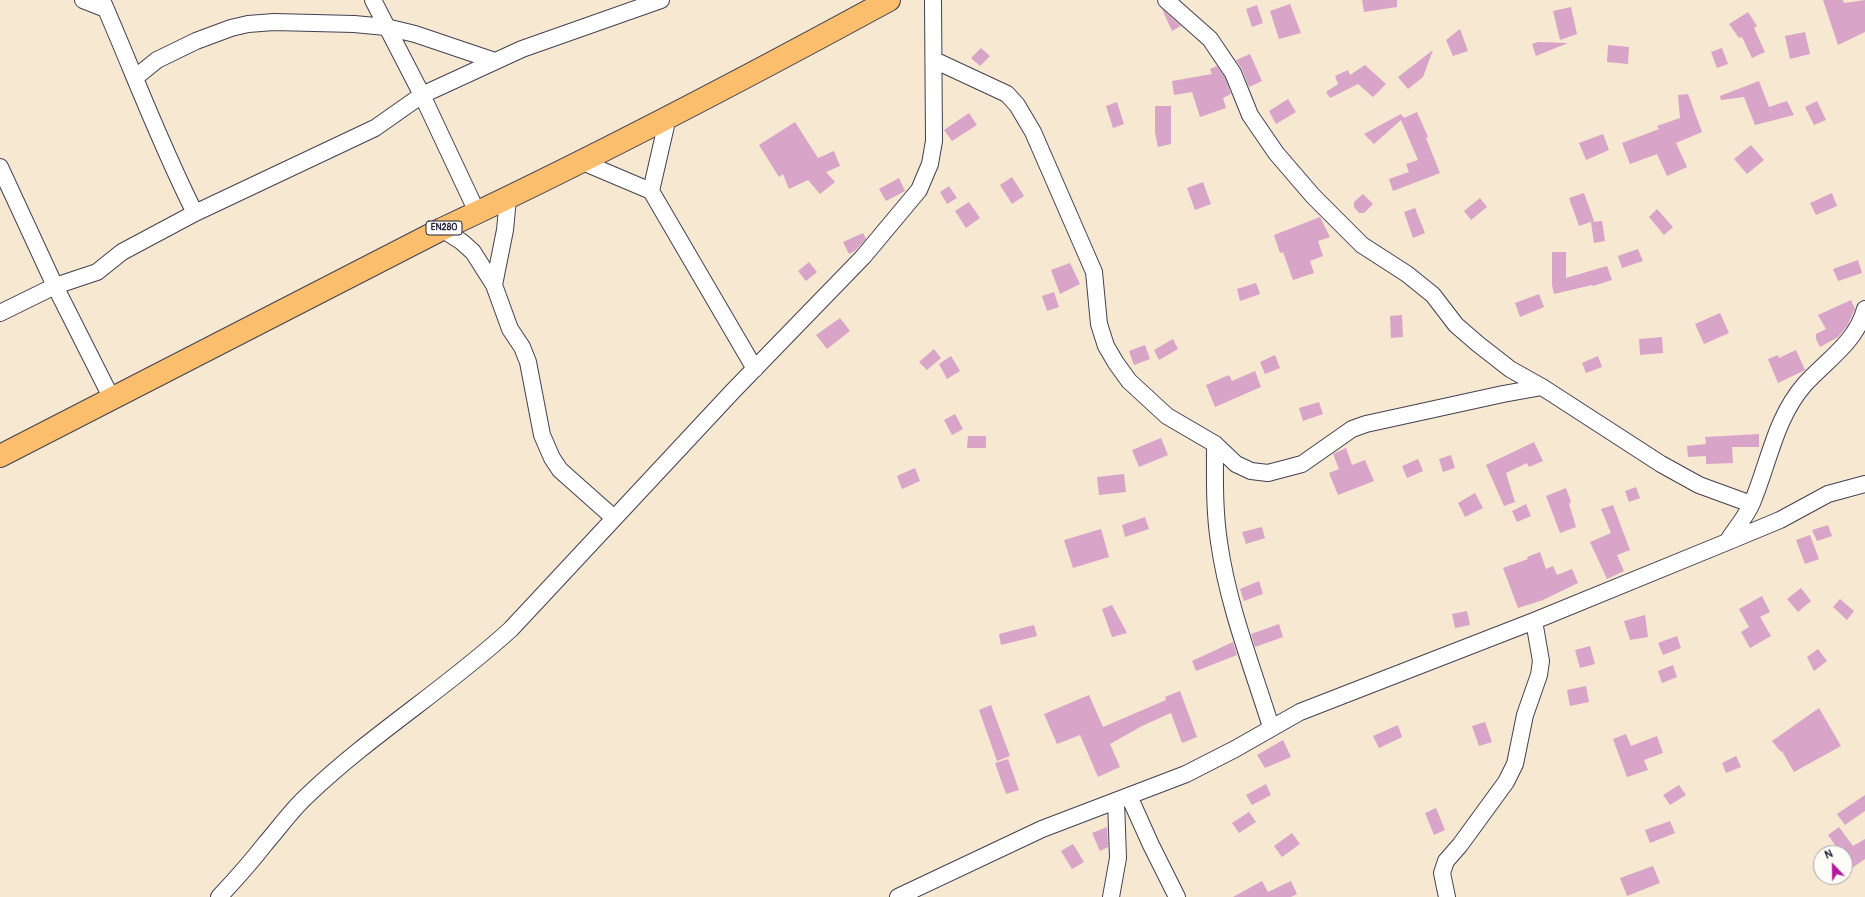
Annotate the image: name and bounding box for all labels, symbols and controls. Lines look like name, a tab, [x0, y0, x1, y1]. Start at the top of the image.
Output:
road number: EN280	[426, 221, 462, 235]
north arrow	[1813, 845, 1853, 885]
text: N	[1823, 847, 1835, 862]

